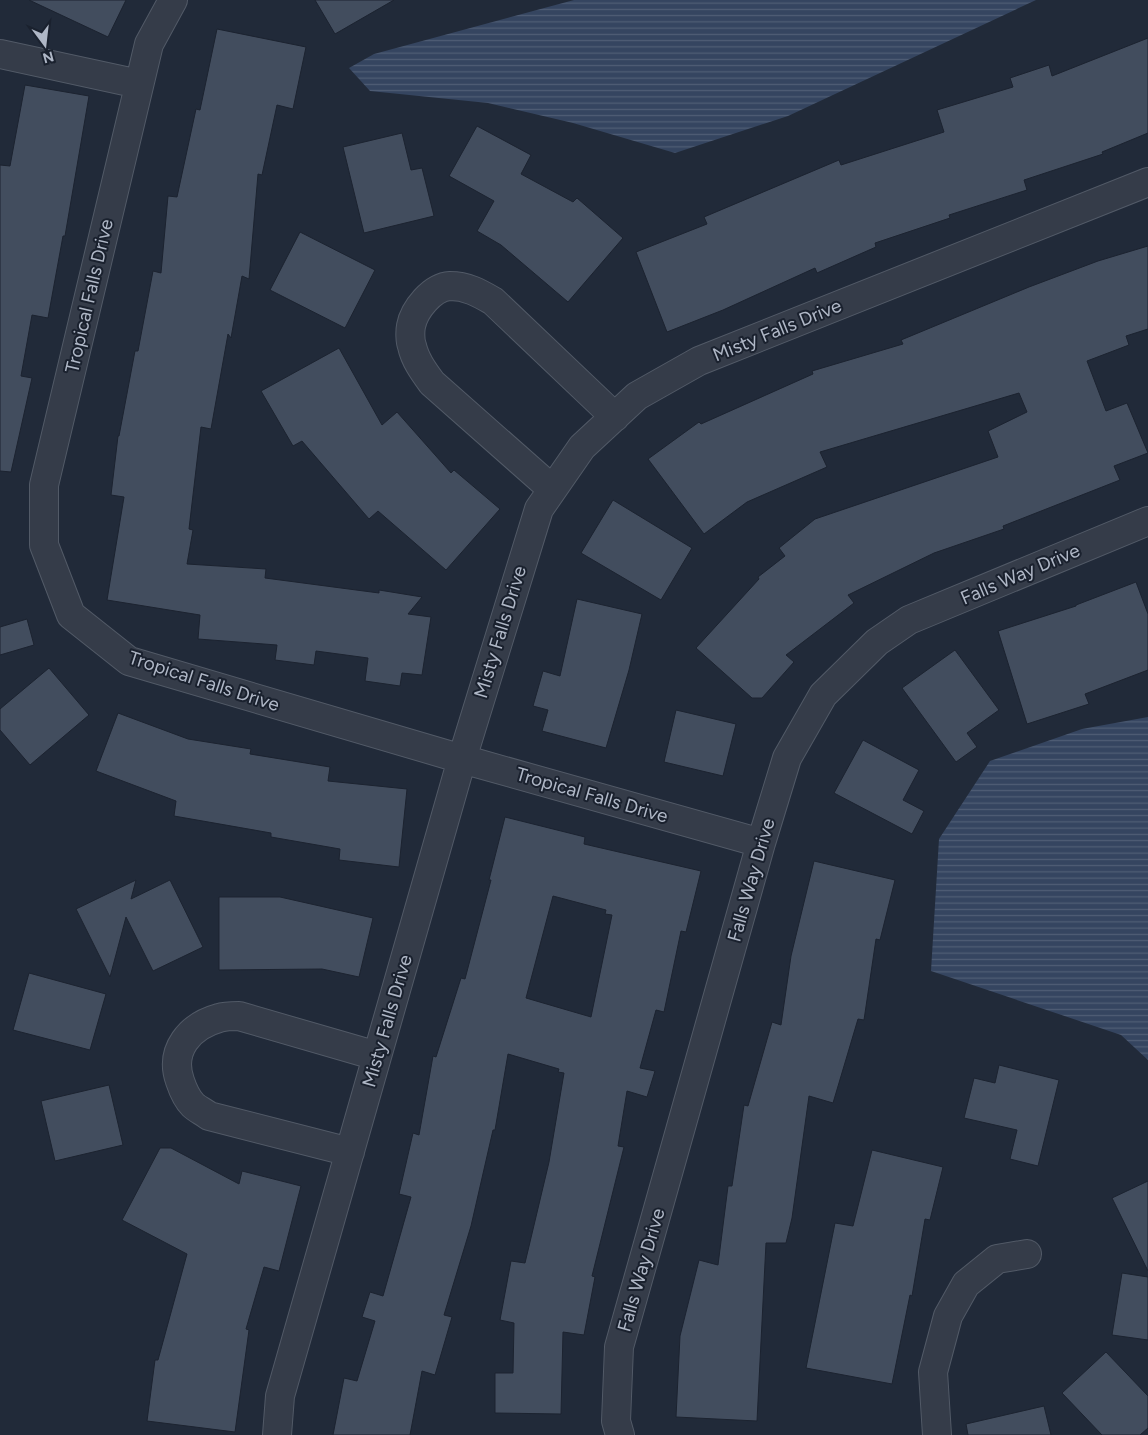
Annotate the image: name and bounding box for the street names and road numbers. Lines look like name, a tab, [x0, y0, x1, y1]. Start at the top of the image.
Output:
street label: Tropical Falls Drive	[60, 217, 118, 375]
street label: Misty Falls Drive	[709, 294, 845, 366]
street label: Falls Way Drive	[957, 539, 1083, 609]
street label: Misty Falls Drive	[469, 563, 531, 701]
street label: Tropical Falls Drive	[126, 646, 282, 716]
street label: Tropical Falls Drive	[513, 762, 671, 828]
street label: Falls Way Drive	[722, 816, 780, 944]
street label: Misty Falls Drive	[357, 952, 417, 1090]
street label: Falls Way Drive	[612, 1206, 670, 1334]

